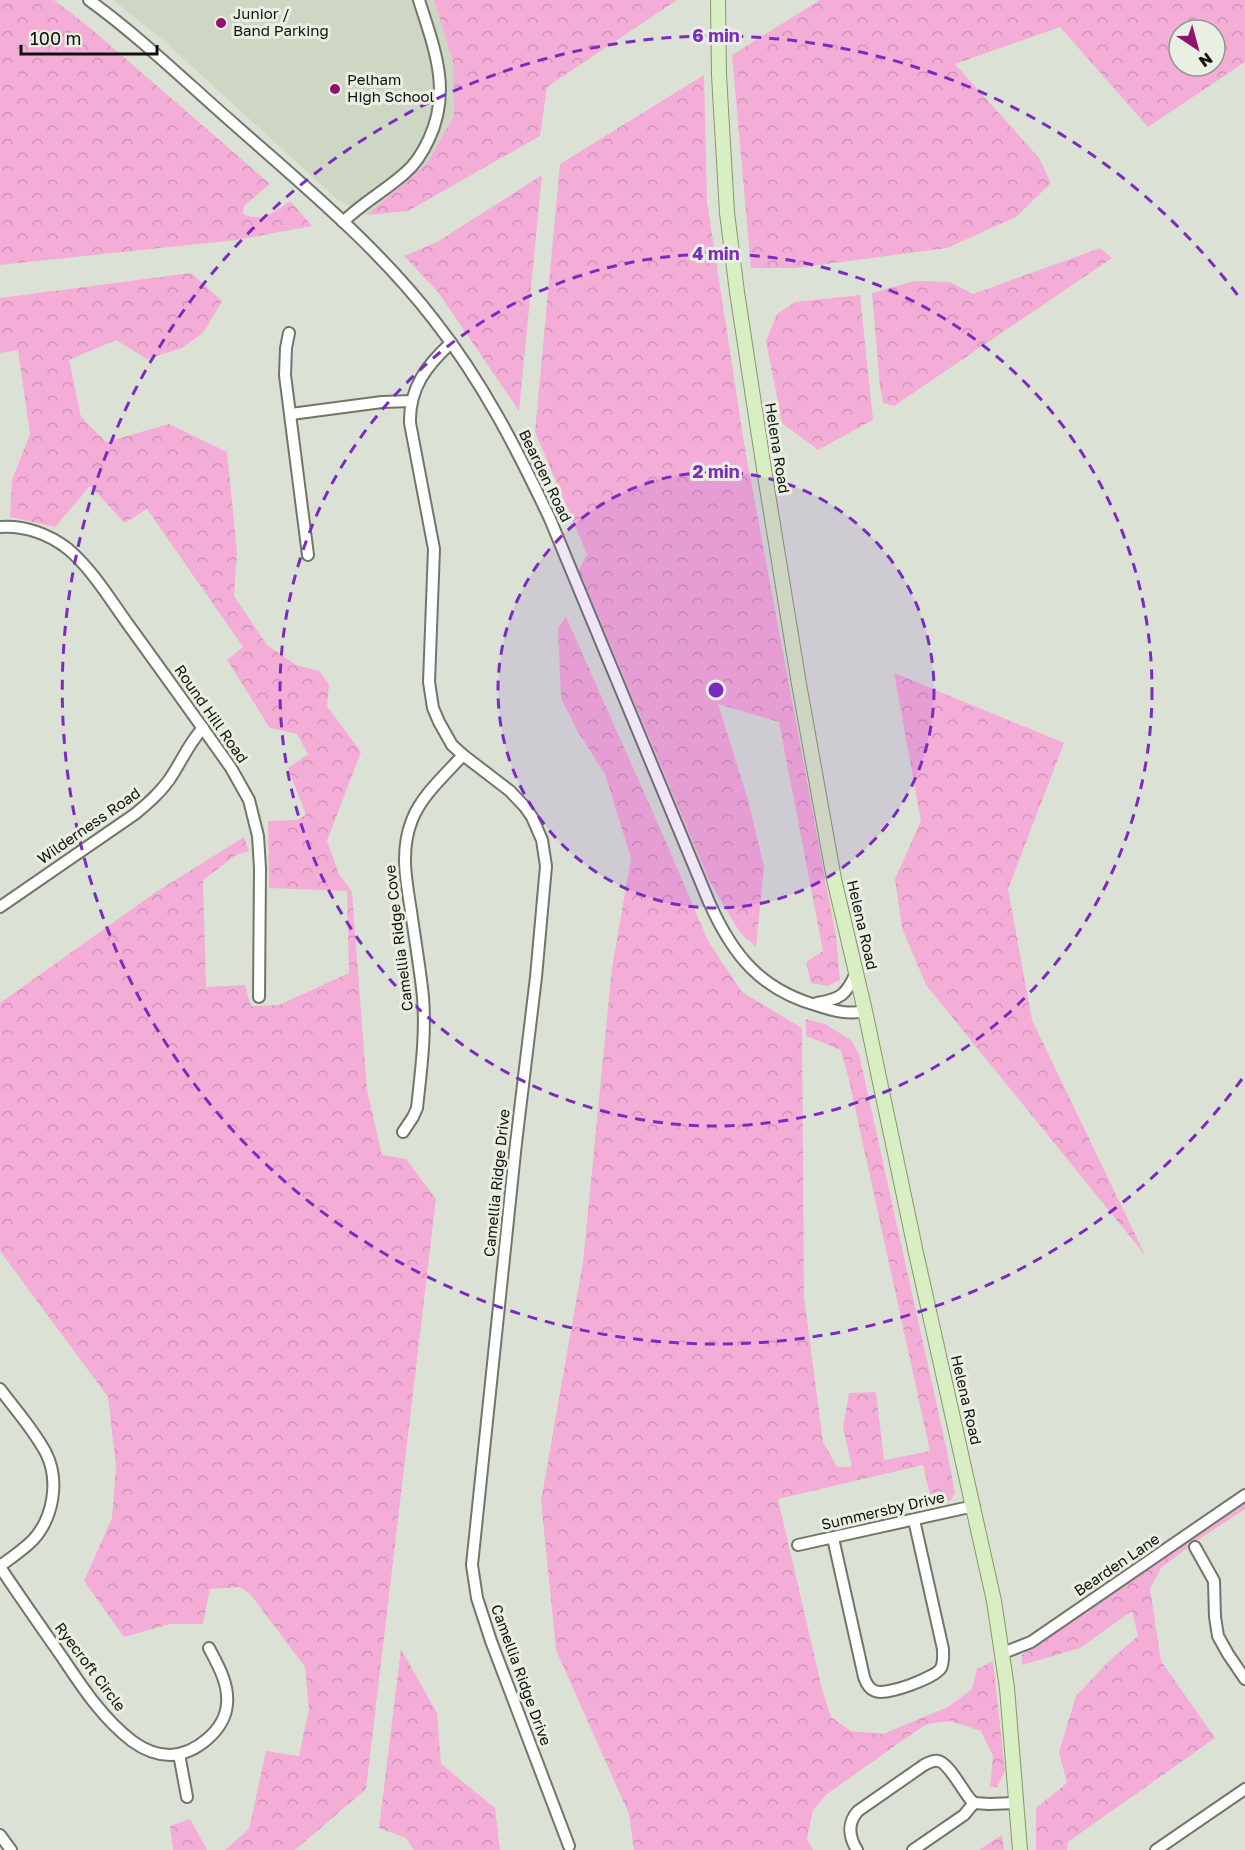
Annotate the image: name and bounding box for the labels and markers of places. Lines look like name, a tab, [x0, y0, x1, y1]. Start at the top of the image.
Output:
place label: Junior / Band Parking	[233, 4, 329, 39]
marker: Junior / Band Parking	[214, 16, 228, 30]
place label: Pelham High School	[347, 70, 435, 105]
marker: Pelham High School	[328, 82, 342, 96]
centre of rings	[706, 680, 726, 700]

